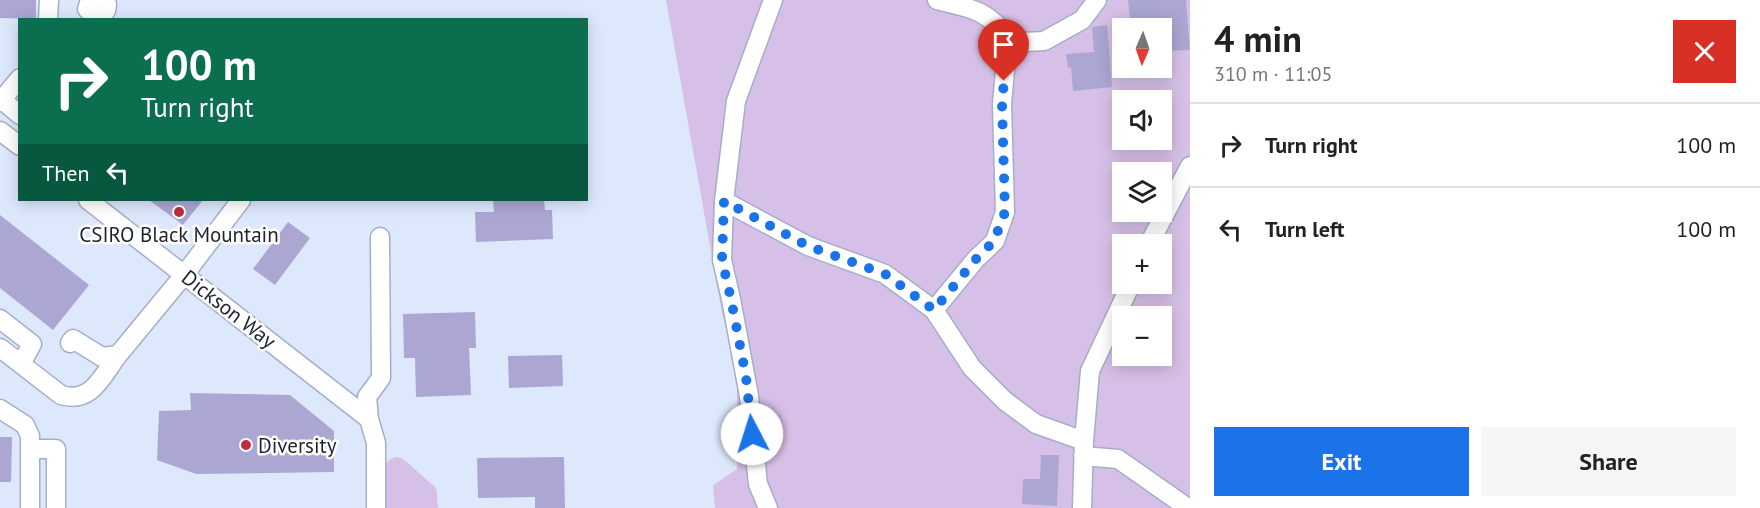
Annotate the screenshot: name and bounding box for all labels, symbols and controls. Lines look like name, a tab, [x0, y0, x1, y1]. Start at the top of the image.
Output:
text: 4 min	[1214, 15, 1302, 62]
north arrow	[1112, 18, 1172, 78]
map controls	[1112, 18, 1172, 366]
pin	[978, 19, 1029, 81]
button: close	[1673, 20, 1736, 83]
icon: arrive	[987, 28, 1020, 61]
text: 100 m	[141, 37, 257, 92]
icon: right	[42, 42, 120, 120]
text: 310 m · 11:05	[1214, 61, 1332, 87]
text: Turn right	[141, 90, 254, 124]
button: sound	[1112, 90, 1172, 150]
icon: right	[1214, 129, 1247, 162]
text: Turn right	[1265, 131, 1357, 159]
text: 100 m	[1676, 131, 1736, 159]
icon: left	[101, 156, 134, 189]
text: Then	[42, 159, 89, 187]
button: layers	[1112, 162, 1172, 222]
marker: CSIRO Black Mountain	[172, 205, 186, 219]
icon: left	[1214, 213, 1247, 246]
text: Turn left	[1265, 215, 1345, 243]
text: 100 m	[1676, 215, 1736, 243]
place label: CSIRO Black Mountain	[79, 221, 279, 248]
button: +	[1112, 234, 1172, 294]
street label: Dickson Way	[176, 264, 282, 354]
button: −	[1112, 306, 1172, 366]
position arrow	[720, 402, 784, 466]
button: Exit	[1214, 427, 1469, 496]
button: Share	[1481, 427, 1736, 496]
place label: Diversity	[258, 432, 337, 459]
marker: Diversity	[239, 438, 253, 452]

